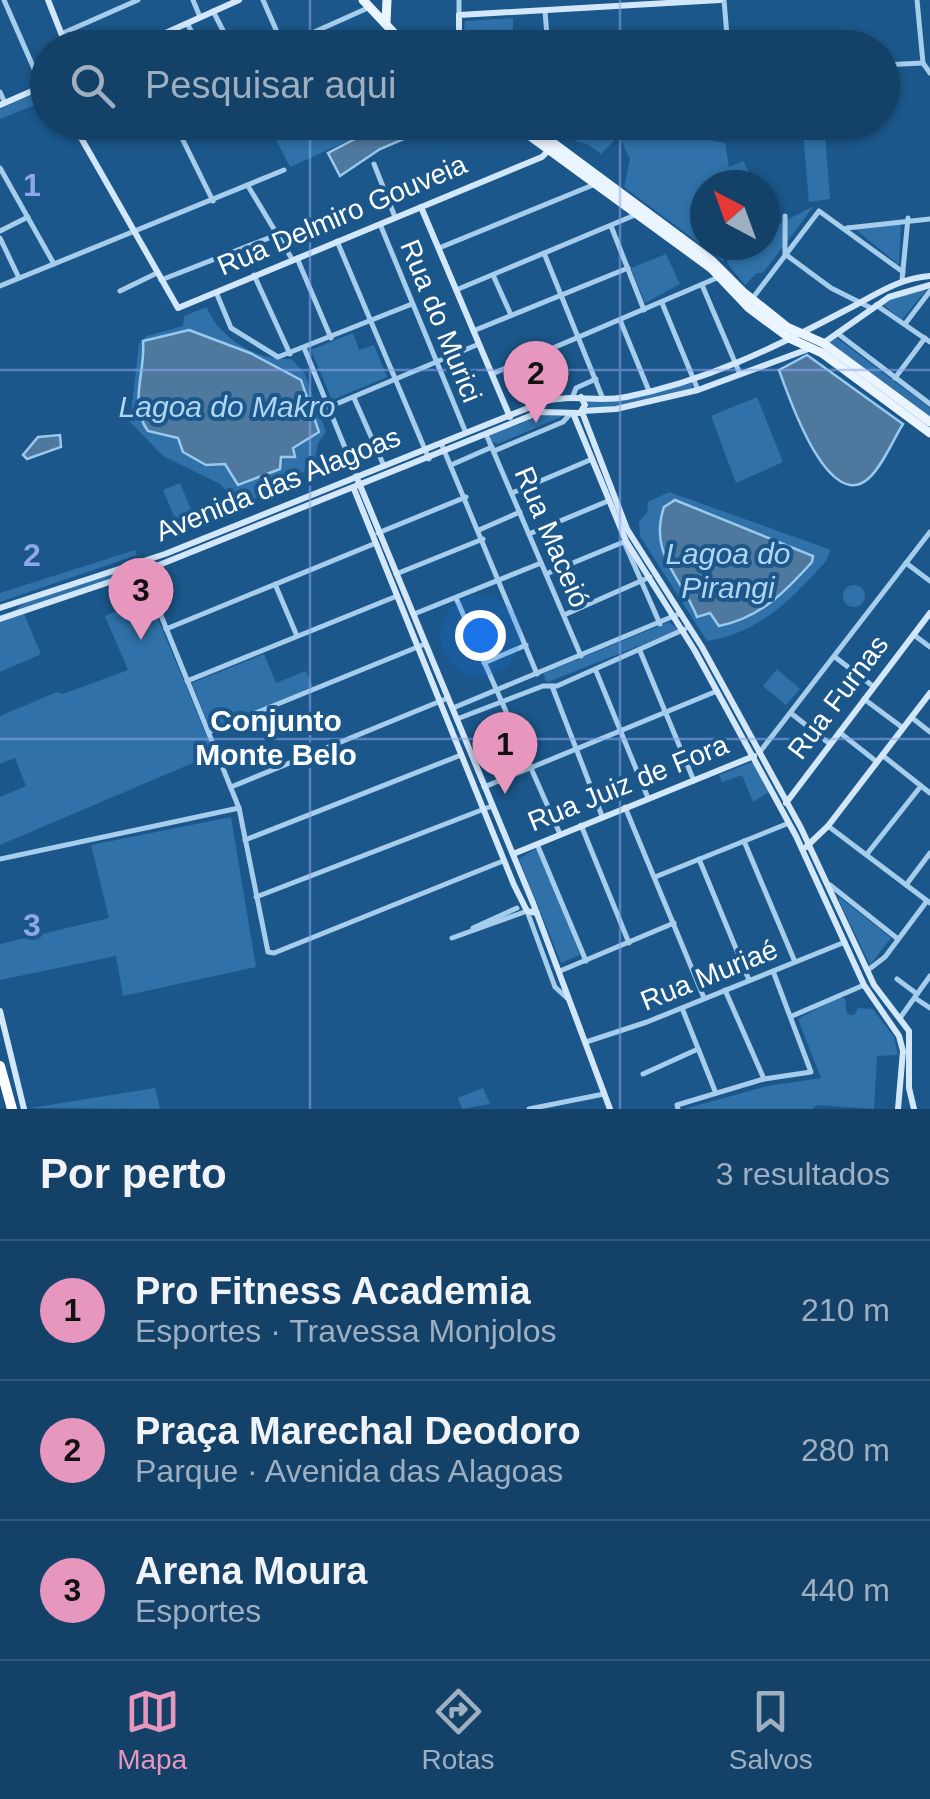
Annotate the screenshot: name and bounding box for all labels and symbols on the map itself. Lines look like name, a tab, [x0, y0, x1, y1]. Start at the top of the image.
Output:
street label: Rua Delmiro Gouveia	[213, 148, 472, 282]
text: 1	[23, 167, 41, 203]
north arrow	[690, 170, 780, 260]
street label: Rua do Murici	[394, 235, 488, 407]
pin: 2	[504, 340, 568, 423]
water label: Lagoa do Makro	[119, 390, 335, 423]
street label: Avenida das Alagoas	[151, 421, 405, 547]
street label: Rua Maceió	[509, 462, 595, 612]
text: 2	[23, 537, 41, 573]
water label: Lagoa do Pirangi	[665, 537, 791, 604]
pin: 3	[108, 558, 174, 640]
your location	[455, 610, 506, 661]
street label: Rua Furnas	[782, 629, 894, 765]
district label: Conjunto Monte Belo	[195, 704, 357, 771]
pin: 1	[472, 712, 538, 794]
street label: Rua Juiz de Fora	[523, 729, 733, 837]
text: 3	[23, 907, 41, 943]
street label: Rua Muriaé	[636, 934, 782, 1016]

